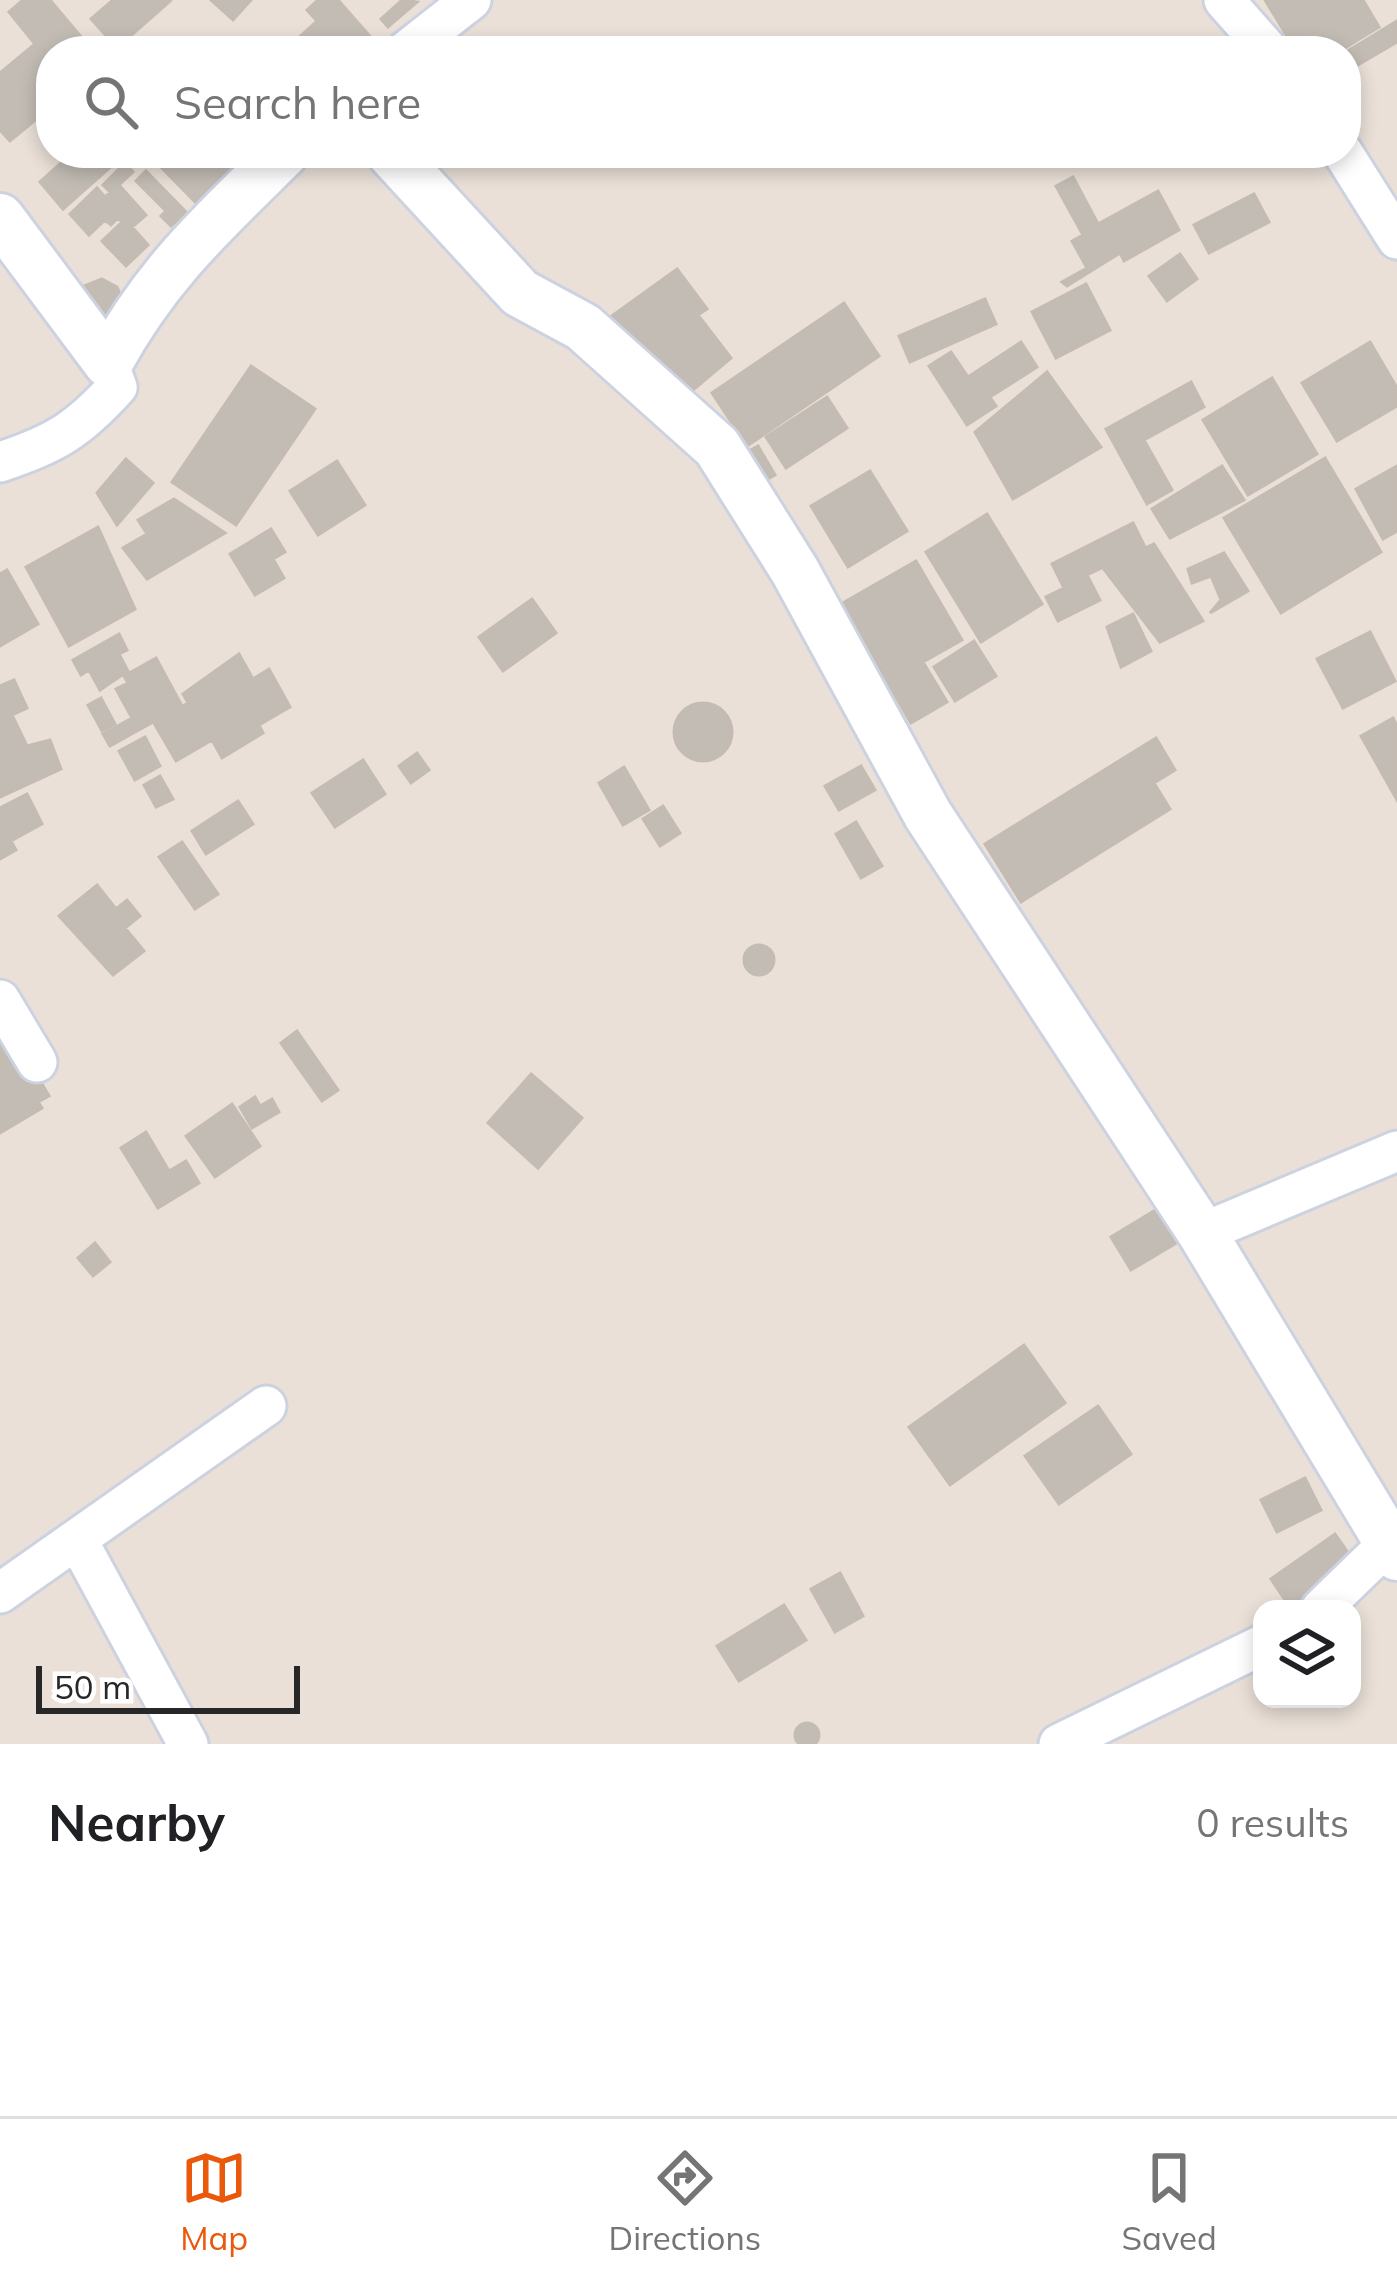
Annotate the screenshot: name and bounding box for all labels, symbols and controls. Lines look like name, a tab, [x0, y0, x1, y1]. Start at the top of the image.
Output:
search box	[36, 36, 1361, 168]
icon: search	[78, 69, 144, 135]
text: Search here	[174, 74, 421, 130]
map controls	[1253, 1600, 1361, 1708]
button: layers	[1253, 1600, 1361, 1708]
scale bar	[36, 1660, 300, 1713]
text: 50 m	[54, 1666, 131, 1707]
text: Nearby	[48, 1790, 225, 1854]
text: 0 results	[1196, 1798, 1349, 1847]
tab: Map	[180, 2145, 248, 2258]
tab: Directions	[609, 2145, 761, 2258]
tab: Saved	[1122, 2145, 1217, 2258]

